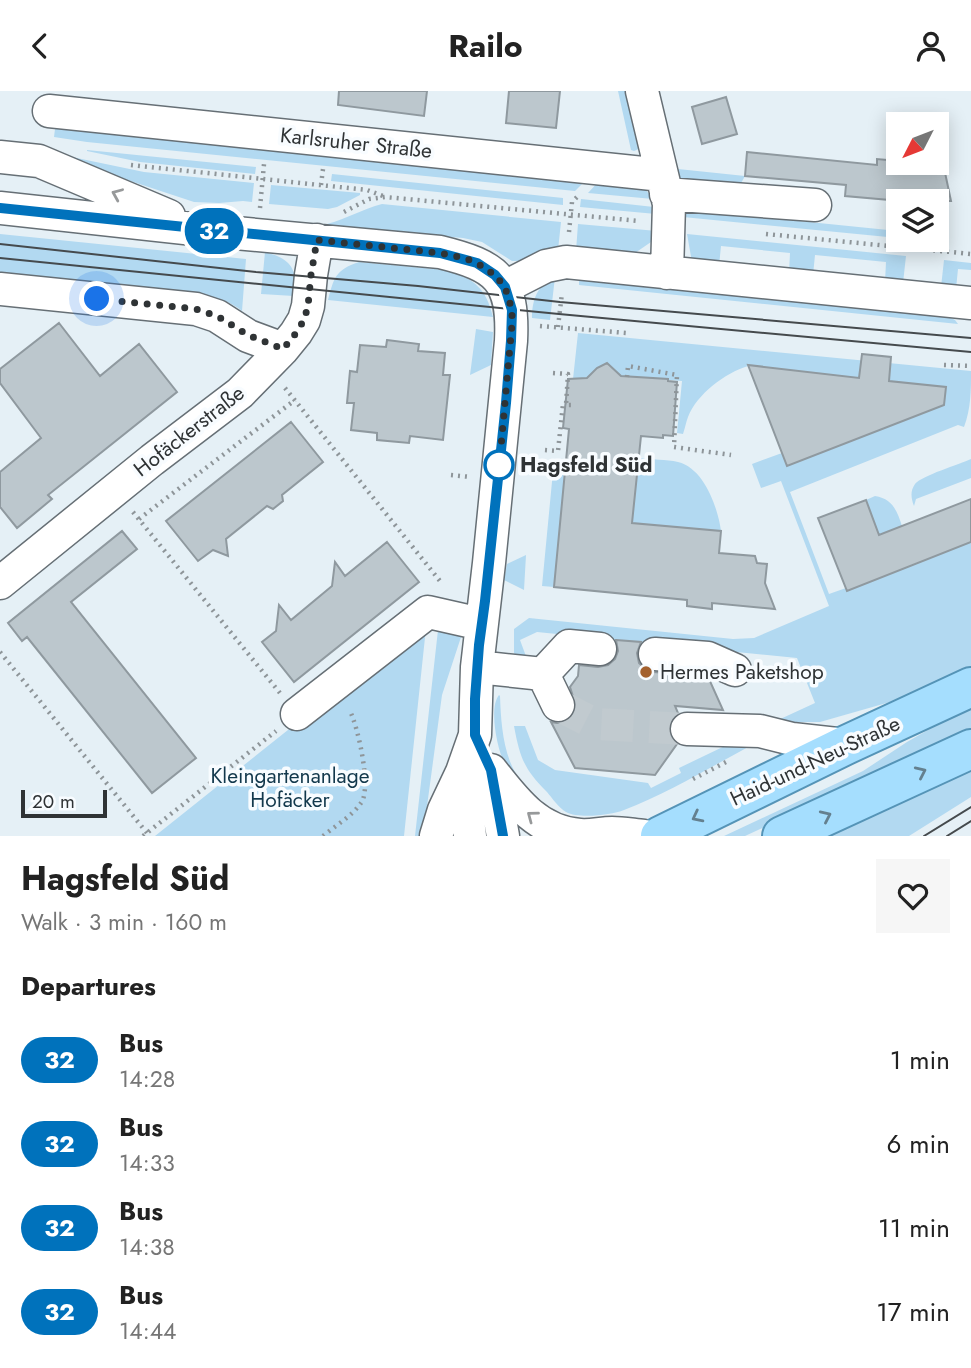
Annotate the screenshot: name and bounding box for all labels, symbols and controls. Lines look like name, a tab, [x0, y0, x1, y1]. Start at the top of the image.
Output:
text: Railo	[448, 23, 523, 69]
icon: back	[21, 27, 59, 65]
icon: person	[912, 27, 950, 65]
north arrow	[886, 112, 948, 175]
map controls	[886, 112, 949, 252]
street label: Karlsruher Straße	[279, 120, 434, 166]
one-way arrow	[112, 188, 125, 202]
button: layers	[886, 189, 949, 252]
line badge: 32	[182, 208, 246, 254]
text: 32	[199, 213, 229, 248]
your location	[79, 281, 114, 316]
street label: Hofäckerstraße	[127, 378, 251, 484]
marker: Hagsfeld Süd	[484, 450, 514, 480]
place label: Hagsfeld Süd	[520, 450, 653, 480]
place label: Hermes Paketshop	[660, 657, 824, 687]
marker: Hermes Paketshop	[638, 664, 654, 680]
street label: Haid-und-Neu-Straße	[725, 708, 905, 814]
park label: Kleingartenanlage Hofäcker	[211, 761, 370, 815]
one-way arrow	[914, 766, 926, 780]
scale bar	[21, 787, 107, 819]
text: 20 m	[32, 788, 75, 815]
one-way arrow	[692, 809, 704, 823]
one-way arrow	[819, 810, 831, 824]
one-way arrow	[527, 812, 540, 824]
text: Hagsfeld Süd	[21, 855, 229, 902]
button: heart	[876, 859, 950, 933]
text: Walk · 3 min · 160 m	[21, 905, 227, 939]
text: Departures	[21, 967, 156, 1005]
text: Bus	[119, 1024, 163, 1062]
text: 1 min	[890, 1041, 950, 1079]
text: 32	[44, 1042, 75, 1077]
text: 14:28	[119, 1062, 175, 1096]
text: Bus	[119, 1108, 163, 1146]
text: 6 min	[887, 1125, 950, 1163]
text: 32	[44, 1126, 75, 1161]
text: 14:33	[119, 1146, 175, 1180]
text: Bus	[119, 1192, 163, 1230]
text: 11 min	[878, 1209, 950, 1247]
text: 32	[44, 1210, 75, 1245]
text: 14:38	[119, 1230, 175, 1264]
text: Bus	[119, 1276, 163, 1314]
text: 17 min	[876, 1293, 950, 1331]
text: 32	[44, 1294, 75, 1329]
text: 14:44	[119, 1314, 176, 1348]

